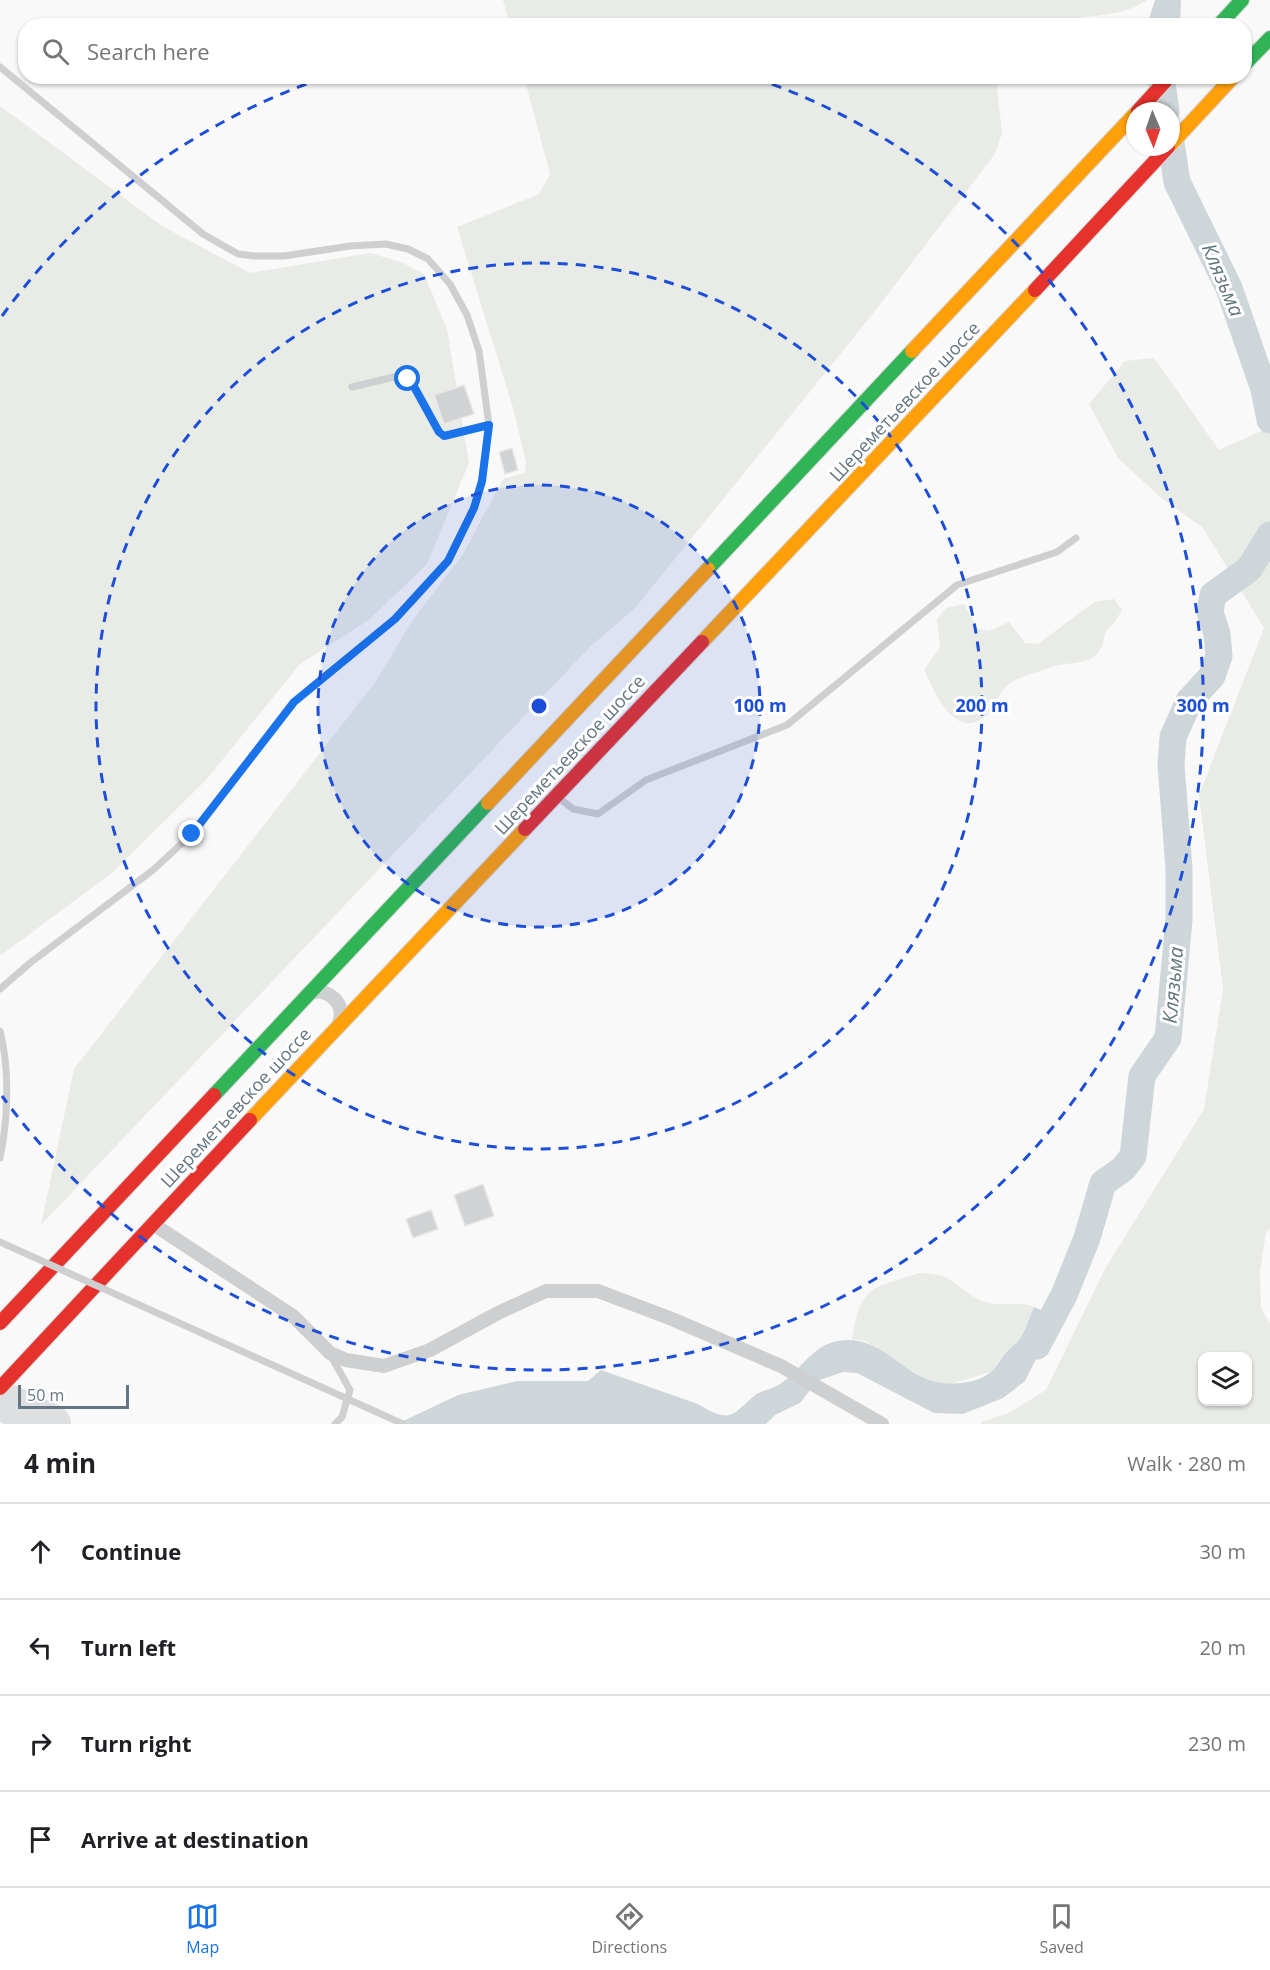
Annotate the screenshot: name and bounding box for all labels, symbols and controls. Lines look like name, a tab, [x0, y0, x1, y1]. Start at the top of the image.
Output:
search box	[18, 18, 1252, 84]
icon: search	[39, 35, 72, 68]
text: Search here	[87, 36, 210, 66]
north arrow	[1126, 102, 1180, 156]
water label: Клязьма	[1196, 239, 1251, 320]
street label: Шереметьевское шоссе	[824, 316, 985, 486]
route start	[394, 365, 420, 391]
street label: Шереметьевское шоссе	[489, 669, 650, 839]
text: 100 m	[733, 693, 787, 717]
text: 200 m	[955, 693, 1009, 717]
text: 300 m	[1176, 693, 1230, 717]
centre of rings	[529, 696, 549, 716]
route end	[178, 820, 204, 846]
water label: Клязьма	[1156, 945, 1189, 1024]
street label: Шереметьевское шоссе	[155, 1022, 316, 1192]
map controls	[1198, 1352, 1252, 1406]
button: layers	[1198, 1352, 1252, 1406]
scale bar	[18, 1382, 129, 1410]
text: 50 m	[27, 1384, 64, 1406]
text: 4 min	[24, 1445, 96, 1481]
text: Walk · 280 m	[1127, 1450, 1246, 1477]
icon: ahead	[24, 1535, 57, 1568]
text: Continue	[81, 1536, 181, 1566]
text: 30 m	[1199, 1538, 1246, 1565]
icon: left	[24, 1631, 57, 1664]
text: Turn left	[81, 1632, 176, 1662]
text: 20 m	[1199, 1634, 1246, 1661]
icon: right	[24, 1727, 57, 1760]
text: Turn right	[81, 1728, 192, 1758]
text: 230 m	[1188, 1730, 1246, 1757]
icon: arrive	[24, 1823, 57, 1856]
text: Arrive at destination	[81, 1824, 309, 1854]
tab: Map	[186, 1900, 219, 1958]
tab: Directions	[592, 1900, 667, 1958]
tab: Saved	[1039, 1900, 1084, 1958]

